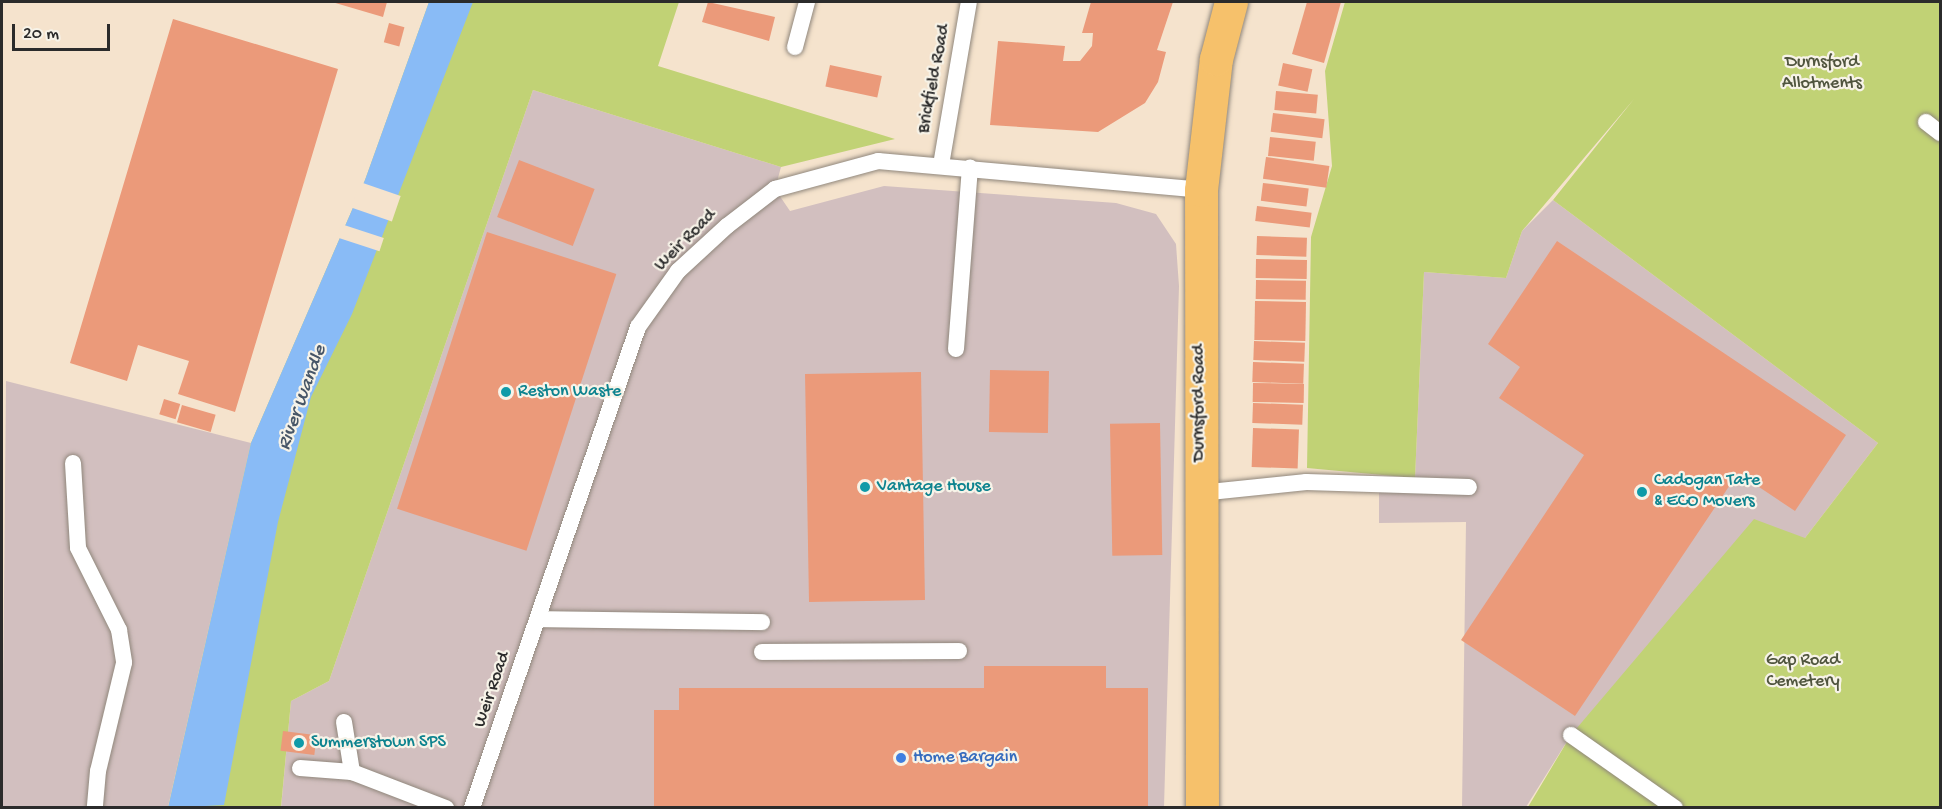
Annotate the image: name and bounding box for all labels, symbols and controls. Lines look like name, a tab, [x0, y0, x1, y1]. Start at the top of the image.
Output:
scale bar	[15, 12, 112, 50]
street label: Brickfield Road	[914, 23, 956, 135]
text: 20 m	[23, 24, 59, 45]
park label: Durnsford Allotments	[1782, 53, 1862, 96]
street label: Weir Road	[651, 206, 721, 276]
water label: River Wandle	[273, 342, 333, 454]
street label: Durnsford Road	[1189, 344, 1211, 462]
place label: Reston Waste	[518, 381, 621, 403]
marker: Reston Waste	[499, 385, 513, 399]
place label: Cadogan Tate & ECO Movers	[1654, 471, 1760, 514]
place label: Vantage House	[877, 476, 991, 498]
marker: Vantage House	[858, 480, 872, 494]
marker: Cadogan Tate & ECO Movers	[1635, 485, 1649, 499]
street label: Weir Road	[470, 649, 516, 731]
park label: Gap Road Cemetery	[1766, 651, 1840, 694]
place label: Summerstown SPS	[311, 732, 446, 754]
marker: Summerstown SPS	[292, 736, 306, 750]
place label: Home Bargain	[913, 747, 1017, 769]
marker: Home Bargain	[894, 751, 908, 765]

